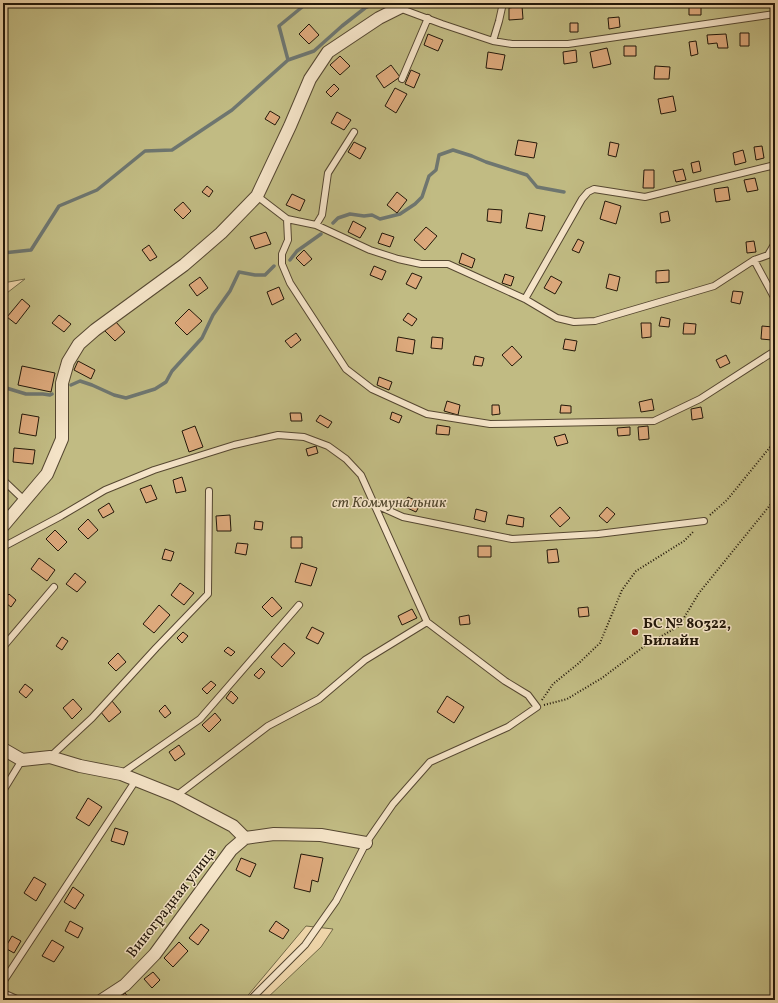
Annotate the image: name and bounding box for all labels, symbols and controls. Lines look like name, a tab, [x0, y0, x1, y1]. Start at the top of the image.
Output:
park label: ст Коммунальник	[332, 493, 447, 514]
place label: БС № 80322, Билайн	[643, 614, 731, 652]
marker: БС № 80322, Билайн	[630, 627, 640, 637]
street label: Виноградная улица	[122, 843, 222, 963]

